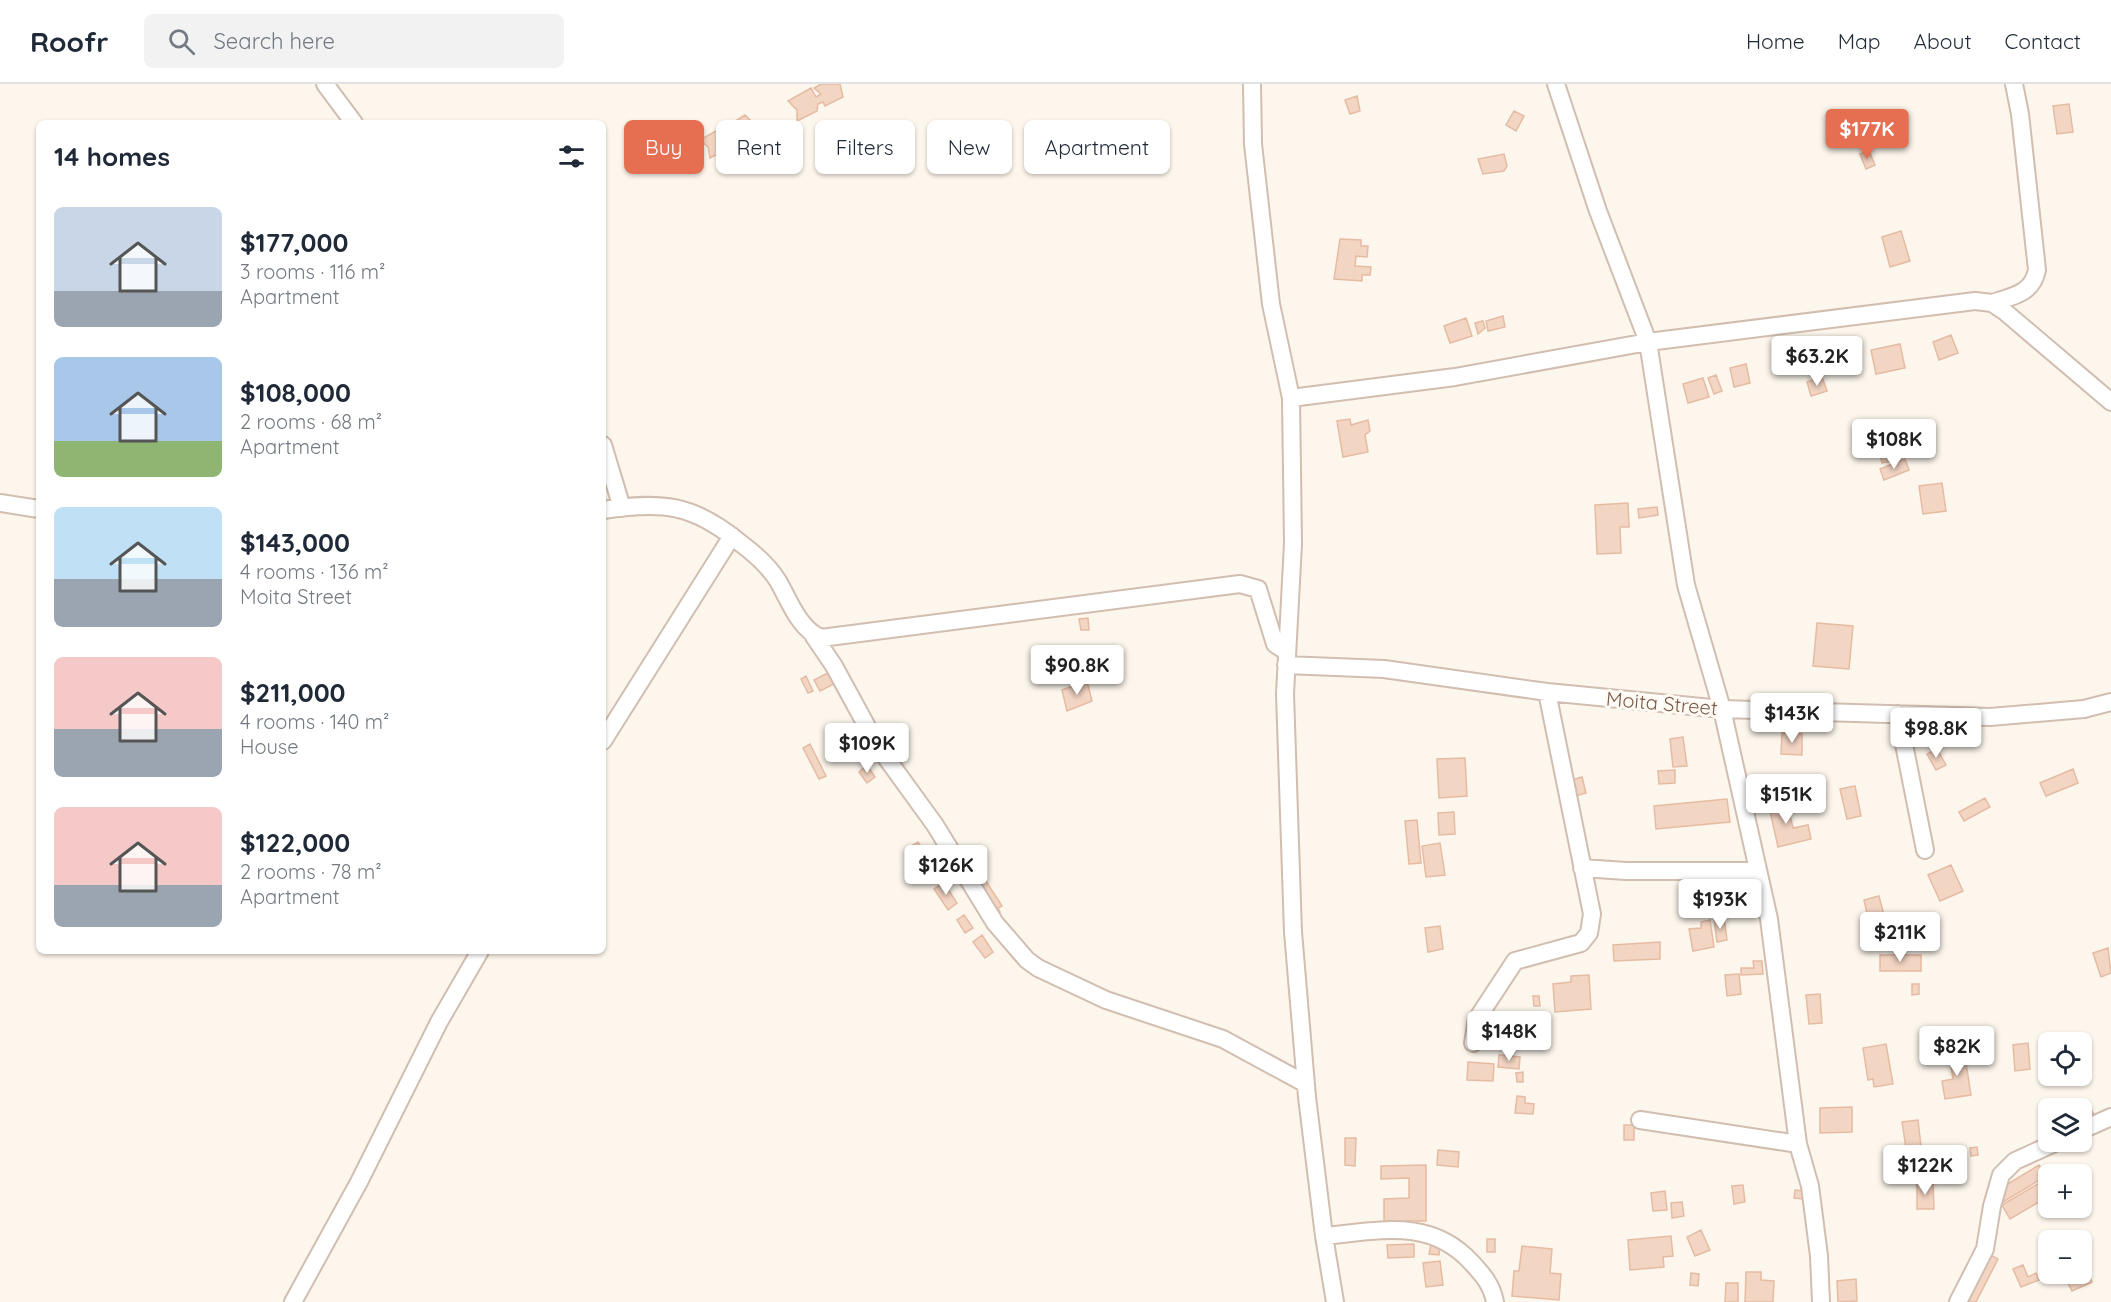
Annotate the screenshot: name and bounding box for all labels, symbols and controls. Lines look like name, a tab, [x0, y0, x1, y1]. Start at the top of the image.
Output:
search box	[144, 14, 564, 68]
text: Roofr	[30, 24, 108, 59]
icon: search	[165, 25, 198, 58]
text: Search here	[213, 27, 335, 55]
text: Home	[1746, 28, 1805, 54]
text: Map	[1838, 28, 1881, 54]
text: About	[1914, 28, 1972, 54]
text: Contact	[2005, 28, 2081, 54]
pin: $177K	[1825, 109, 1909, 160]
text: $177K	[1840, 116, 1894, 141]
chip: Buy	[624, 120, 704, 174]
chip: Rent	[716, 120, 803, 174]
chip: Filters	[815, 120, 915, 174]
chip: New	[927, 120, 1012, 174]
chip: Apartment	[1024, 120, 1170, 174]
text: 14 homes	[54, 140, 170, 173]
icon: filters	[555, 140, 588, 173]
text: $177,000	[240, 226, 348, 259]
icon: home	[102, 231, 174, 303]
text: 3 rooms · 116 m²	[240, 259, 385, 284]
text: Apartment	[240, 284, 340, 309]
pin: $63.2K	[1768, 336, 1866, 387]
text: $63.2K	[1785, 343, 1849, 368]
text: $108,000	[240, 376, 351, 409]
icon: home	[102, 381, 174, 453]
text: 2 rooms · 68 m²	[240, 409, 382, 434]
pin: $108K	[1852, 419, 1936, 470]
text: $108K	[1866, 426, 1922, 451]
text: Apartment	[240, 434, 340, 459]
text: $143,000	[240, 526, 350, 559]
icon: home	[102, 531, 174, 603]
text: 4 rooms · 136 m²	[240, 559, 389, 584]
text: Moita Street	[240, 584, 352, 609]
pin: $90.8K	[1028, 645, 1126, 696]
text: $90.8K	[1045, 652, 1109, 677]
text: $211,000	[240, 676, 346, 709]
icon: home	[102, 681, 174, 753]
street label: Moita Street	[1605, 686, 1719, 720]
pin: $143K	[1750, 693, 1834, 744]
text: $143K	[1764, 700, 1820, 725]
pin: $98.8K	[1887, 708, 1985, 759]
text: 4 rooms · 140 m²	[240, 709, 389, 734]
text: $98.8K	[1904, 715, 1968, 740]
pin: $109K	[825, 723, 909, 774]
text: $109K	[839, 730, 895, 755]
text: House	[240, 734, 299, 759]
pin: $151K	[1744, 774, 1828, 825]
text: $151K	[1760, 781, 1812, 806]
text: $122,000	[240, 826, 350, 859]
icon: home	[102, 831, 174, 903]
pin: $126K	[904, 845, 988, 896]
text: $126K	[918, 852, 974, 877]
text: 2 rooms · 78 m²	[240, 859, 382, 884]
pin: $193K	[1678, 879, 1762, 930]
text: Apartment	[240, 884, 340, 909]
text: $193K	[1693, 886, 1747, 911]
pin: $211K	[1858, 912, 1942, 963]
text: $211K	[1874, 919, 1926, 944]
pin: $148K	[1467, 1011, 1551, 1062]
text: $148K	[1481, 1018, 1537, 1043]
pin: $82K	[1921, 1026, 1993, 1077]
map controls	[2038, 1032, 2092, 1284]
button: locate	[2038, 1032, 2092, 1086]
text: $82K	[1933, 1033, 1981, 1058]
button: layers	[2038, 1098, 2092, 1152]
pin: $122K	[1883, 1145, 1967, 1196]
text: $122K	[1897, 1152, 1953, 1177]
button: +	[2038, 1164, 2092, 1218]
button: −	[2038, 1230, 2092, 1284]

